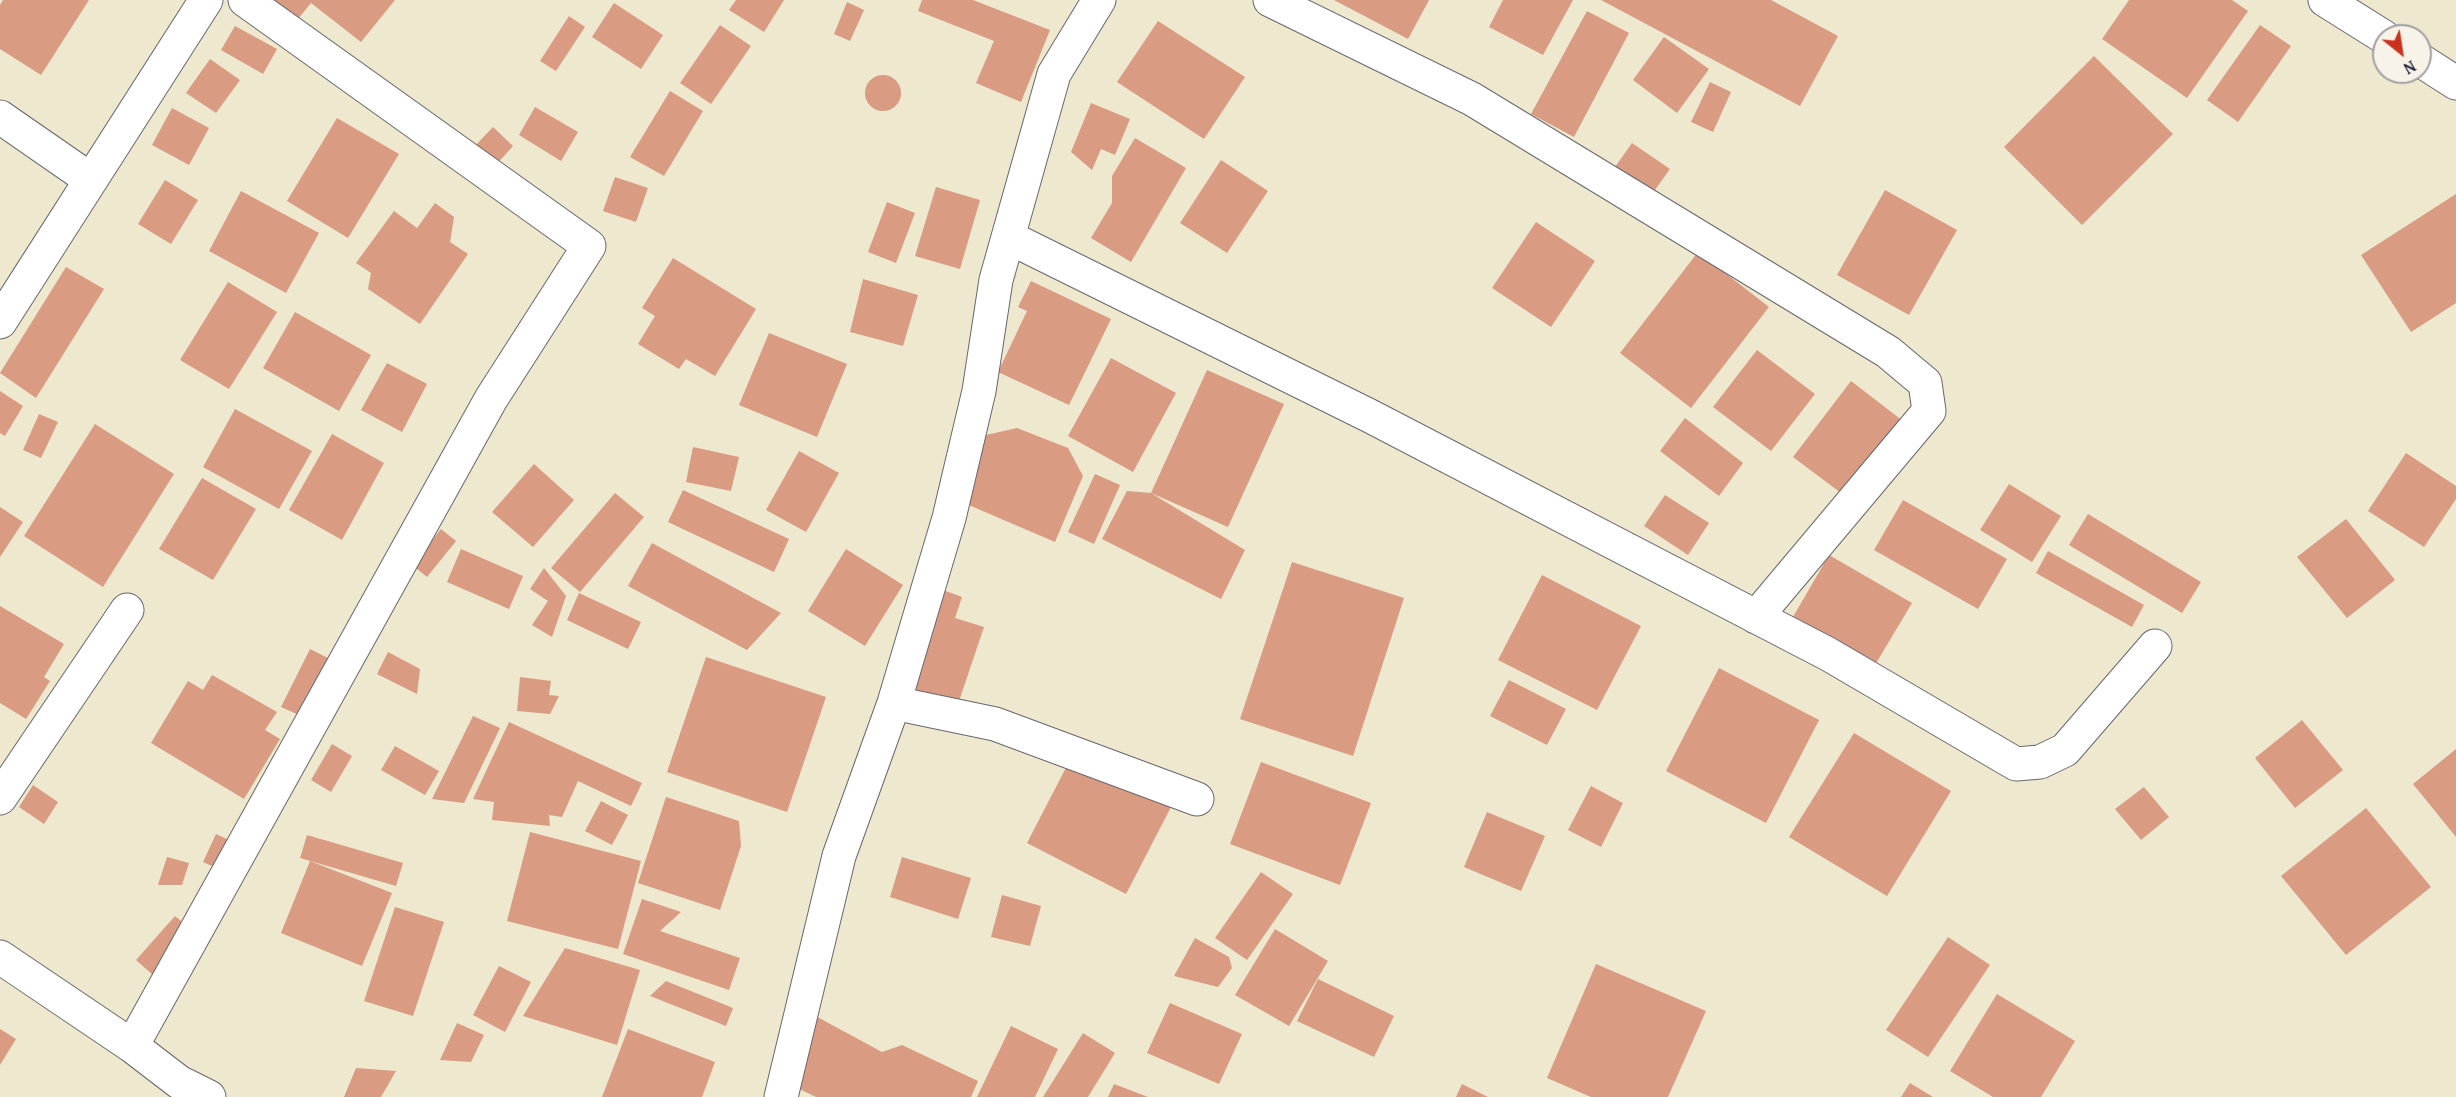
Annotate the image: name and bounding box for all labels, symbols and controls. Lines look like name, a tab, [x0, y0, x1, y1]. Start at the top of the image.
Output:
north arrow	[2372, 24, 2432, 84]
text: N	[2399, 55, 2421, 81]

